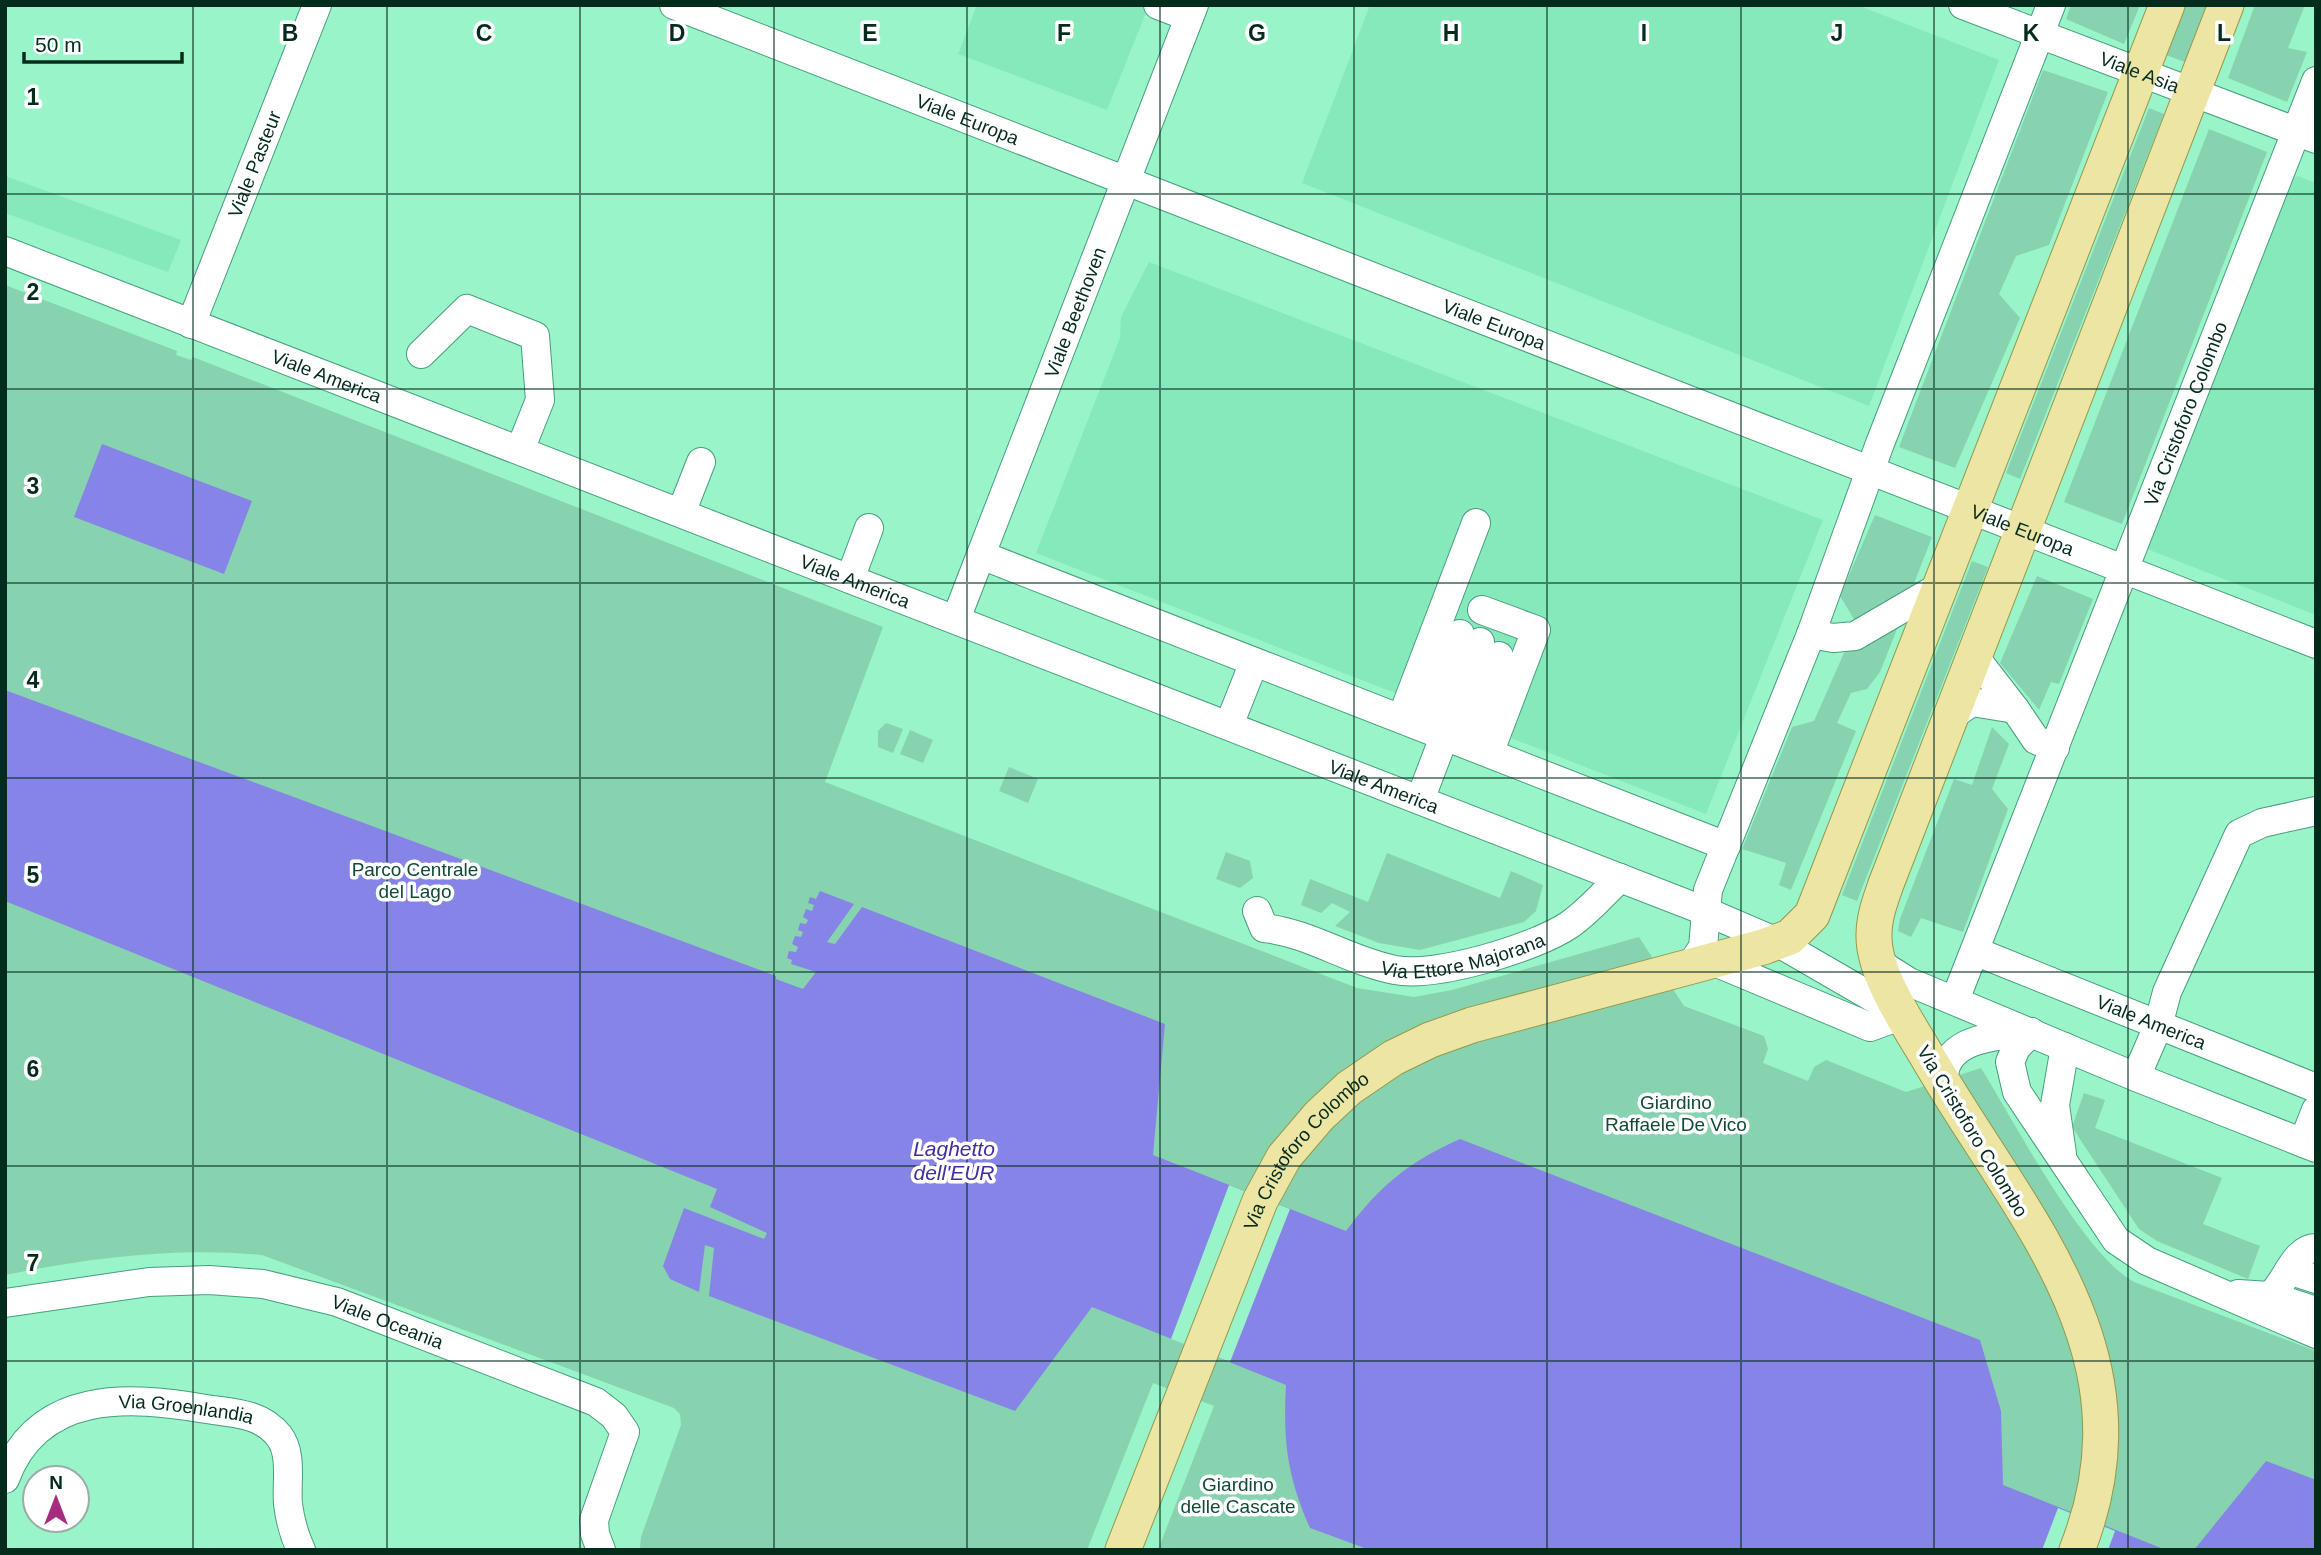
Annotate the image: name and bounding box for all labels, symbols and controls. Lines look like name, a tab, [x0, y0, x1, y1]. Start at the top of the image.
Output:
text: B	[282, 20, 298, 46]
text: C	[476, 20, 492, 46]
text: D	[669, 20, 685, 46]
text: E	[862, 20, 878, 46]
text: F	[1057, 20, 1071, 46]
text: G	[1248, 20, 1266, 46]
text: H	[1443, 20, 1459, 46]
text: I	[1641, 20, 1647, 46]
text: J	[1831, 20, 1843, 46]
text: K	[2023, 20, 2040, 46]
text: L	[2217, 20, 2231, 46]
scale bar	[24, 21, 182, 65]
text: 50 m	[35, 33, 82, 56]
street label: Viale Asia	[2097, 48, 2183, 97]
text: 1	[27, 84, 40, 110]
street label: Viale Europa	[913, 90, 1022, 149]
street label: Viale Pasteur	[224, 107, 285, 221]
street label: Viale Beethoven	[1041, 244, 1110, 381]
text: 2	[27, 279, 39, 305]
street label: Viale Europa	[1440, 295, 1549, 354]
street label: Via Cristoforo Colombo	[2140, 319, 2231, 509]
street label: Viale America	[269, 346, 385, 407]
text: 3	[27, 473, 39, 499]
street label: Viale Europa	[1968, 501, 2077, 560]
street label: Viale America	[797, 551, 913, 612]
text: 4	[27, 667, 40, 693]
street label: Viale America	[1326, 756, 1442, 818]
park label: Parco Centrale del Lago	[352, 859, 478, 902]
text: 5	[27, 862, 40, 888]
street label: Via Ettore Majorana	[1379, 929, 1549, 982]
street label: Viale America	[2093, 991, 2209, 1054]
street label: Via Cristoforo Colombo	[1913, 1042, 2032, 1221]
text: 6	[27, 1056, 39, 1082]
street label: Via Cristoforo Colombo	[1240, 1068, 1373, 1233]
park label: Giardino Raffaele De Vico	[1605, 1092, 1747, 1135]
water label: Laghetto dell'EUR	[913, 1137, 995, 1184]
text: 7	[27, 1250, 39, 1276]
street label: Viale Oceania	[328, 1291, 447, 1353]
street label: Via Groenlandia	[118, 1391, 257, 1428]
north arrow	[21, 1464, 91, 1534]
text: N	[49, 1472, 63, 1493]
park label: Giardino delle Cascate	[1180, 1474, 1296, 1517]

